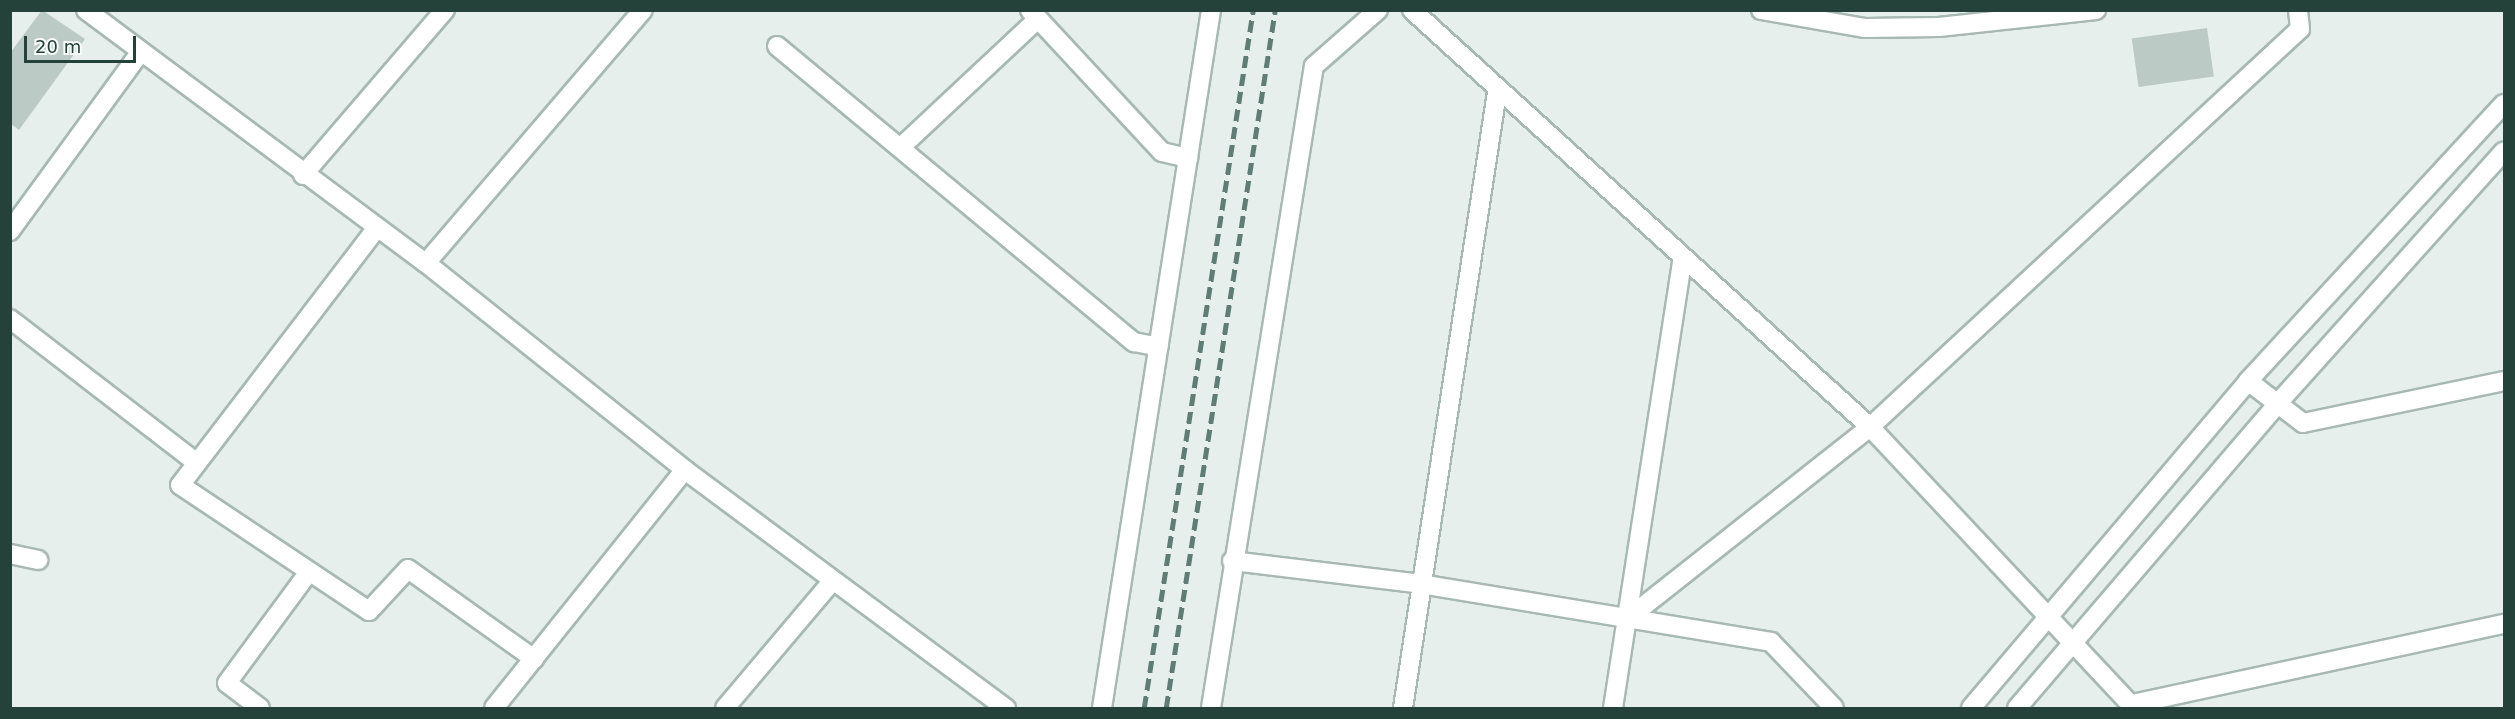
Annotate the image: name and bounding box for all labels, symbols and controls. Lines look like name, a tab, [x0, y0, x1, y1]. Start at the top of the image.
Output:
scale bar	[27, 24, 140, 62]
text: 20 m	[35, 36, 81, 57]

